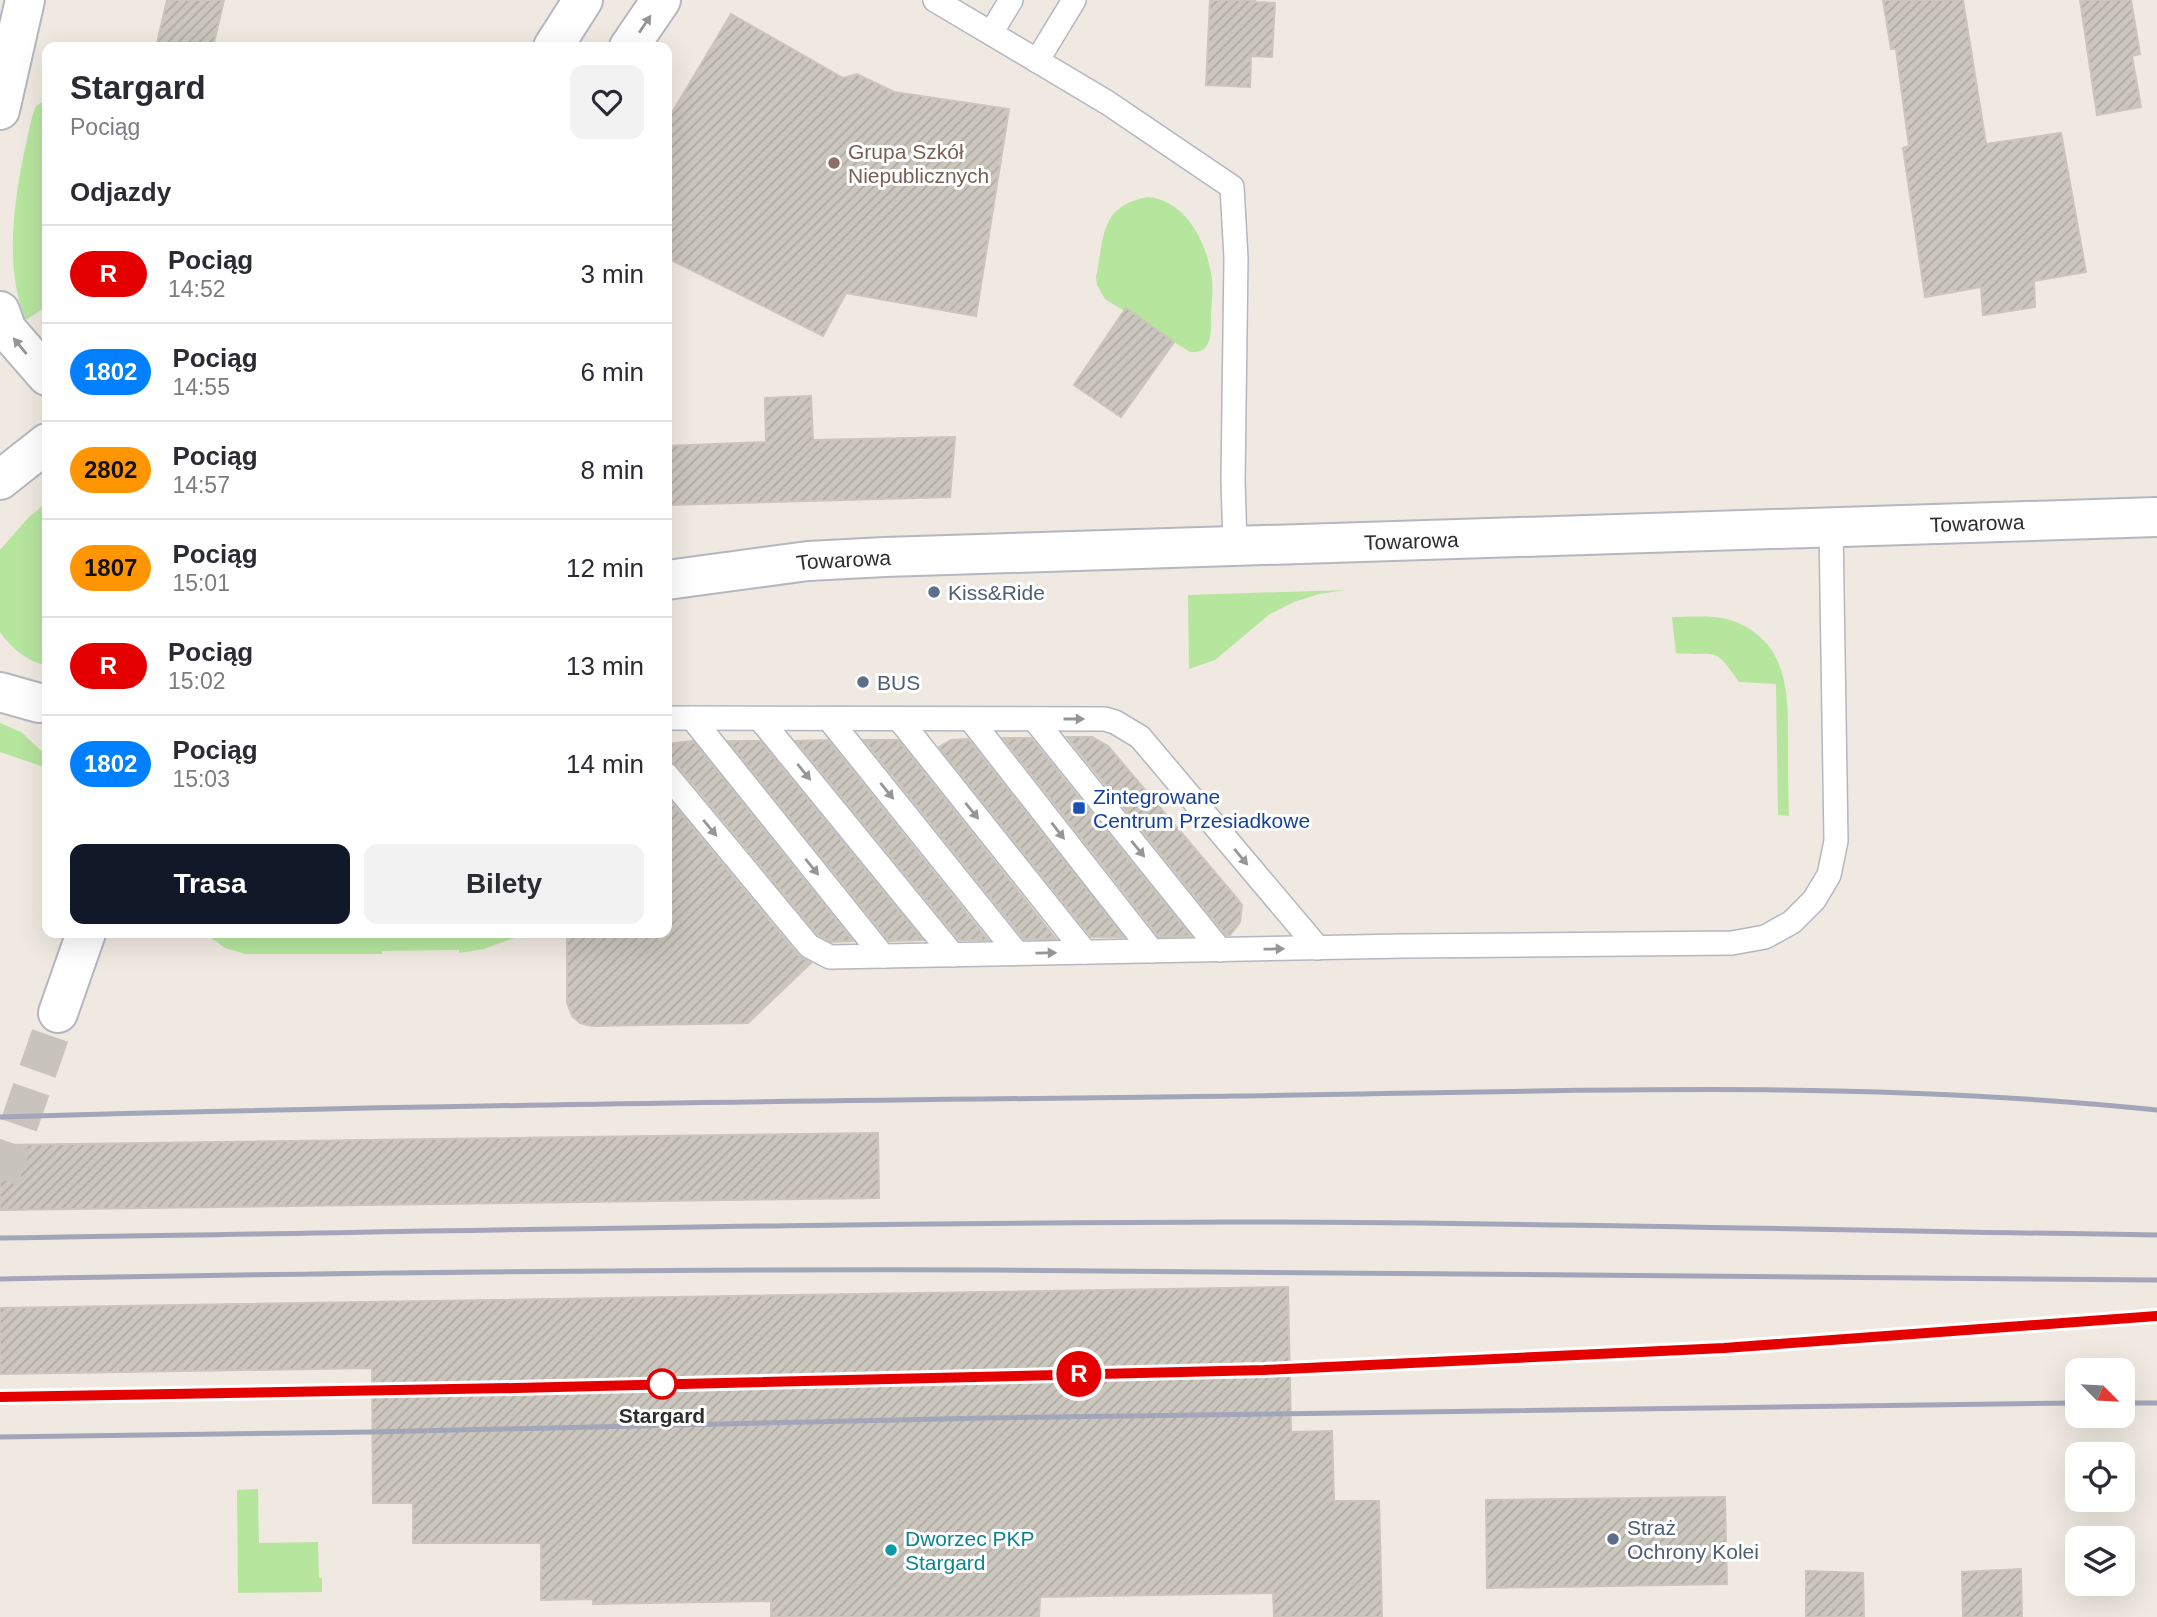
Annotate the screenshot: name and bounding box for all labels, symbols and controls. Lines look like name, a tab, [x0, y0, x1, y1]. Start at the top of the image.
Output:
one-way arrow	[638, 14, 651, 33]
button: heart	[570, 65, 644, 139]
text: Stargard	[70, 69, 206, 106]
text: Pociąg	[70, 114, 140, 140]
place label: Grupa Szkół Niepublicznych	[848, 140, 989, 187]
marker: Grupa Szkół Niepublicznych	[826, 155, 842, 171]
text: Odjazdy	[70, 177, 171, 207]
text: Pociąg	[168, 245, 253, 275]
text: 3 min	[580, 259, 644, 289]
text: R	[100, 260, 117, 287]
text: 14:52	[168, 276, 226, 302]
one-way arrow	[13, 337, 28, 355]
text: Pociąg	[172, 343, 258, 373]
text: 6 min	[580, 357, 644, 387]
text: 1802	[84, 358, 137, 385]
text: 14:55	[172, 374, 230, 400]
text: Pociąg	[172, 441, 258, 471]
text: 8 min	[580, 455, 644, 485]
text: 2802	[84, 456, 137, 483]
text: 14:57	[172, 472, 230, 498]
street label: Towarowa	[1929, 510, 2025, 536]
street label: Towarowa	[1364, 527, 1459, 553]
text: Pociąg	[172, 539, 258, 569]
street label: Towarowa	[795, 545, 892, 574]
text: 12 min	[566, 553, 644, 583]
text: 1807	[84, 554, 137, 581]
text: 15:01	[172, 570, 230, 596]
place label: Kiss&Ride	[948, 581, 1045, 604]
marker: Kiss&Ride	[926, 584, 942, 600]
text: Pociąg	[168, 637, 253, 667]
text: 13 min	[566, 651, 644, 681]
text: R	[100, 652, 117, 679]
text: 15:02	[168, 668, 226, 694]
place label: BUS	[877, 671, 920, 694]
marker: BUS	[855, 674, 871, 690]
one-way arrow	[1063, 713, 1085, 725]
text: Pociąg	[172, 735, 258, 765]
text: 14 min	[566, 749, 644, 779]
text: 1802	[84, 750, 137, 777]
one-way arrow	[796, 762, 811, 780]
text: 15:03	[172, 766, 230, 792]
one-way arrow	[879, 783, 894, 800]
place label: Zintegrowane Centrum Przesiadkowe	[1093, 785, 1310, 832]
marker: Zintegrowane Centrum Przesiadkowe	[1071, 800, 1087, 816]
one-way arrow	[965, 802, 979, 820]
one-way arrow	[703, 818, 718, 836]
one-way arrow	[1051, 822, 1065, 840]
one-way arrow	[1131, 839, 1146, 857]
button: Trasa	[70, 844, 350, 924]
button: Bilety	[364, 844, 644, 924]
one-way arrow	[1233, 848, 1248, 865]
one-way arrow	[804, 858, 819, 875]
one-way arrow	[1263, 943, 1285, 955]
one-way arrow	[1035, 947, 1057, 959]
line badge: R	[1056, 1351, 1102, 1397]
north arrow	[2065, 1358, 2135, 1428]
map controls	[2065, 1358, 2135, 1596]
text: R	[1070, 1360, 1088, 1387]
marker: Stargard	[647, 1369, 677, 1399]
place label: Stargard	[619, 1404, 705, 1427]
button: locate	[2065, 1442, 2135, 1512]
place label: Straż Ochrony Kolei	[1627, 1516, 1759, 1563]
button: layers	[2065, 1526, 2135, 1596]
place label: Dworzec PKP Stargard	[905, 1527, 1035, 1574]
marker: Straż Ochrony Kolei	[1605, 1531, 1621, 1547]
marker: Dworzec PKP Stargard	[883, 1542, 899, 1558]

